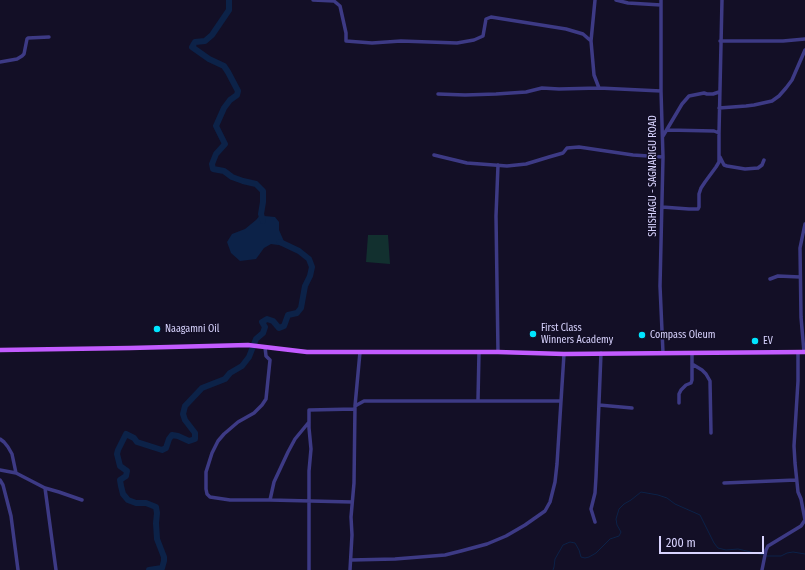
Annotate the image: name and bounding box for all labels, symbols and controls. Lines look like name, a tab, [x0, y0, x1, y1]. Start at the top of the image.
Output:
street label: SHISHAGU - SAGNARIGU ROAD	[647, 115, 659, 237]
place label: First Class Winners Academy	[541, 322, 613, 346]
place label: Naagamni Oil	[165, 323, 219, 335]
marker: Naagamni Oil	[152, 324, 162, 334]
marker: First Class Winners Academy	[528, 329, 538, 339]
place label: Compass Oleum	[650, 329, 715, 341]
marker: Compass Oleum	[637, 330, 647, 340]
place label: EV	[763, 335, 773, 347]
marker: EV	[750, 336, 760, 346]
scale bar	[661, 528, 766, 554]
text: 200 m	[666, 536, 696, 550]

